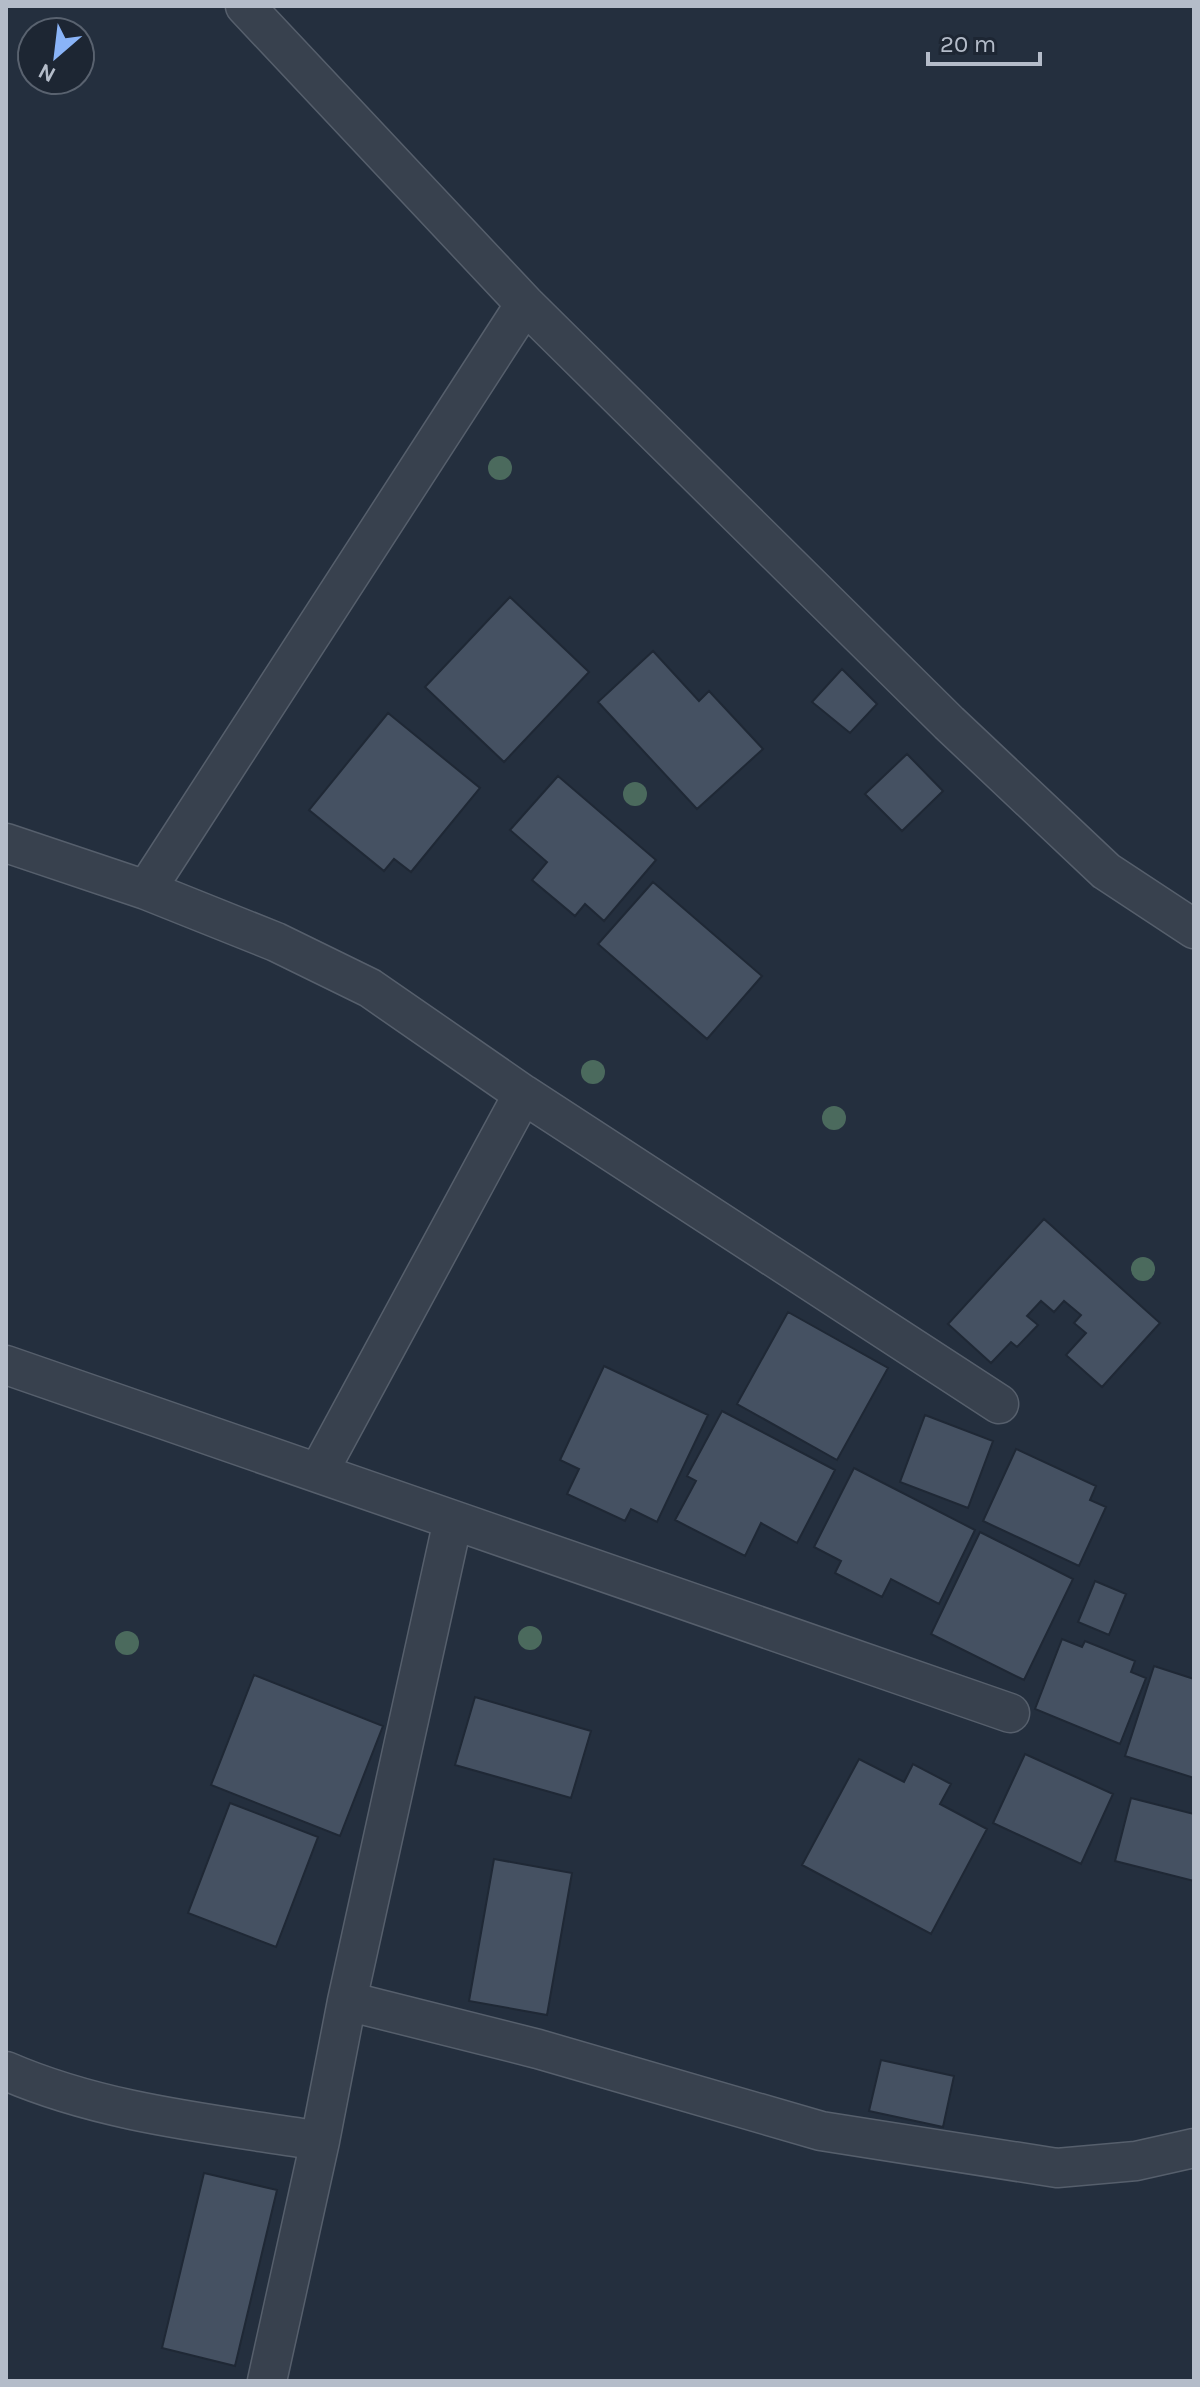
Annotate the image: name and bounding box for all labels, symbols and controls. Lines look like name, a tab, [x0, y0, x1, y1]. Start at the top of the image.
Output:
north arrow	[16, 16, 96, 96]
scale bar	[928, 16, 1040, 66]
text: 20 m	[940, 30, 996, 58]
text: N	[34, 58, 60, 88]

